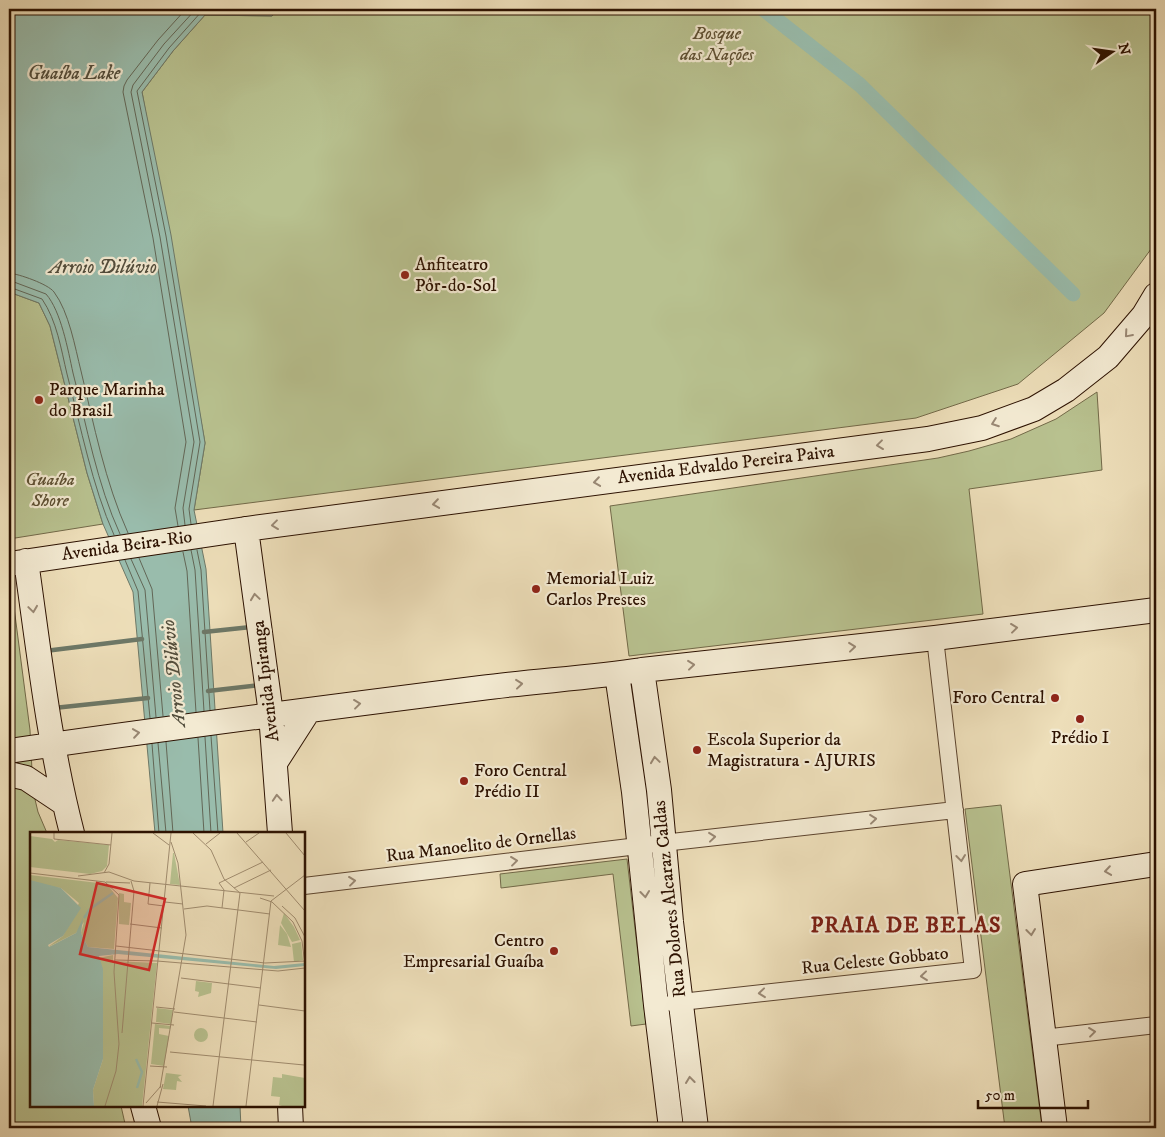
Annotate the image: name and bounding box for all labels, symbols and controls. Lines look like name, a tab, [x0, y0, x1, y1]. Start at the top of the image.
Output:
park label: Bosque das Nações	[679, 23, 754, 66]
north arrow	[1088, 28, 1138, 78]
text: N	[1114, 42, 1134, 57]
water label: Guaíba Lake	[28, 62, 121, 85]
place label: Anfiteatro Pôr-do-Sol	[415, 254, 497, 297]
water label: Arroio Dilúvio	[47, 256, 157, 279]
marker: Anfiteatro Pôr-do-Sol	[399, 269, 411, 281]
one-way arrow	[1124, 329, 1133, 338]
place label: Parque Marinha do Brasil	[49, 379, 165, 422]
marker: Parque Marinha do Brasil	[33, 394, 45, 406]
one-way arrow	[991, 417, 999, 427]
one-way arrow	[875, 439, 883, 450]
street label: Avenida Edvaldo Pereira Paiva	[616, 441, 836, 489]
park label: Guaíba Shore	[25, 469, 75, 512]
one-way arrow	[593, 476, 601, 487]
one-way arrow	[432, 498, 440, 509]
one-way arrow	[271, 519, 279, 530]
street label: Avenida Beira-Rio	[60, 526, 194, 566]
place label: Memorial Luiz Carlos Prestes	[546, 568, 654, 611]
marker: Memorial Luiz Carlos Prestes	[530, 583, 542, 595]
one-way arrow	[250, 592, 261, 600]
one-way arrow	[27, 606, 38, 614]
water label: Arroio Dilúvio	[157, 618, 191, 730]
street label: Avenida Ipiranga	[248, 619, 284, 743]
one-way arrow	[1010, 623, 1018, 634]
one-way arrow	[849, 642, 857, 653]
one-way arrow	[687, 660, 695, 671]
one-way arrow	[515, 679, 523, 690]
place label: Foro Central	[952, 687, 1046, 709]
marker: Foro Central	[1049, 692, 1061, 704]
one-way arrow	[354, 699, 362, 710]
marker: Prédio I	[1074, 713, 1086, 725]
place label: Prédio I	[1051, 727, 1109, 749]
one-way arrow	[132, 728, 140, 739]
place label: Escola Superior da Magistratura - AJURIS	[707, 729, 876, 772]
marker: Escola Superior da Magistratura - AJURIS	[691, 744, 703, 756]
one-way arrow	[650, 755, 660, 764]
place label: Foro Central Prédio II	[474, 760, 567, 803]
marker: Foro Central Prédio II	[458, 775, 470, 787]
one-way arrow	[272, 794, 283, 802]
street label: Rua Dolores Alcaraz Caldas	[649, 799, 691, 999]
one-way arrow	[870, 814, 878, 825]
street label: Rua Manoelito de Ornellas	[385, 822, 577, 868]
inset map	[30, 832, 305, 1107]
one-way arrow	[708, 832, 716, 843]
one-way arrow	[955, 855, 966, 863]
one-way arrow	[510, 856, 518, 867]
one-way arrow	[1104, 866, 1112, 876]
one-way arrow	[348, 876, 356, 887]
one-way arrow	[639, 891, 650, 899]
district label: PRAIA DE BELAS	[811, 912, 1001, 939]
one-way arrow	[1025, 928, 1036, 936]
place label: Centro Empresarial Guaíba	[403, 930, 544, 973]
street label: Rua Celeste Gobbato	[800, 942, 950, 980]
marker: Centro Empresarial Guaíba	[548, 945, 560, 957]
one-way arrow	[920, 970, 928, 981]
one-way arrow	[758, 987, 766, 998]
one-way arrow	[1088, 1027, 1096, 1038]
one-way arrow	[685, 1076, 696, 1084]
scale bar	[978, 1077, 1088, 1109]
text: 50 m	[985, 1086, 1015, 1105]

